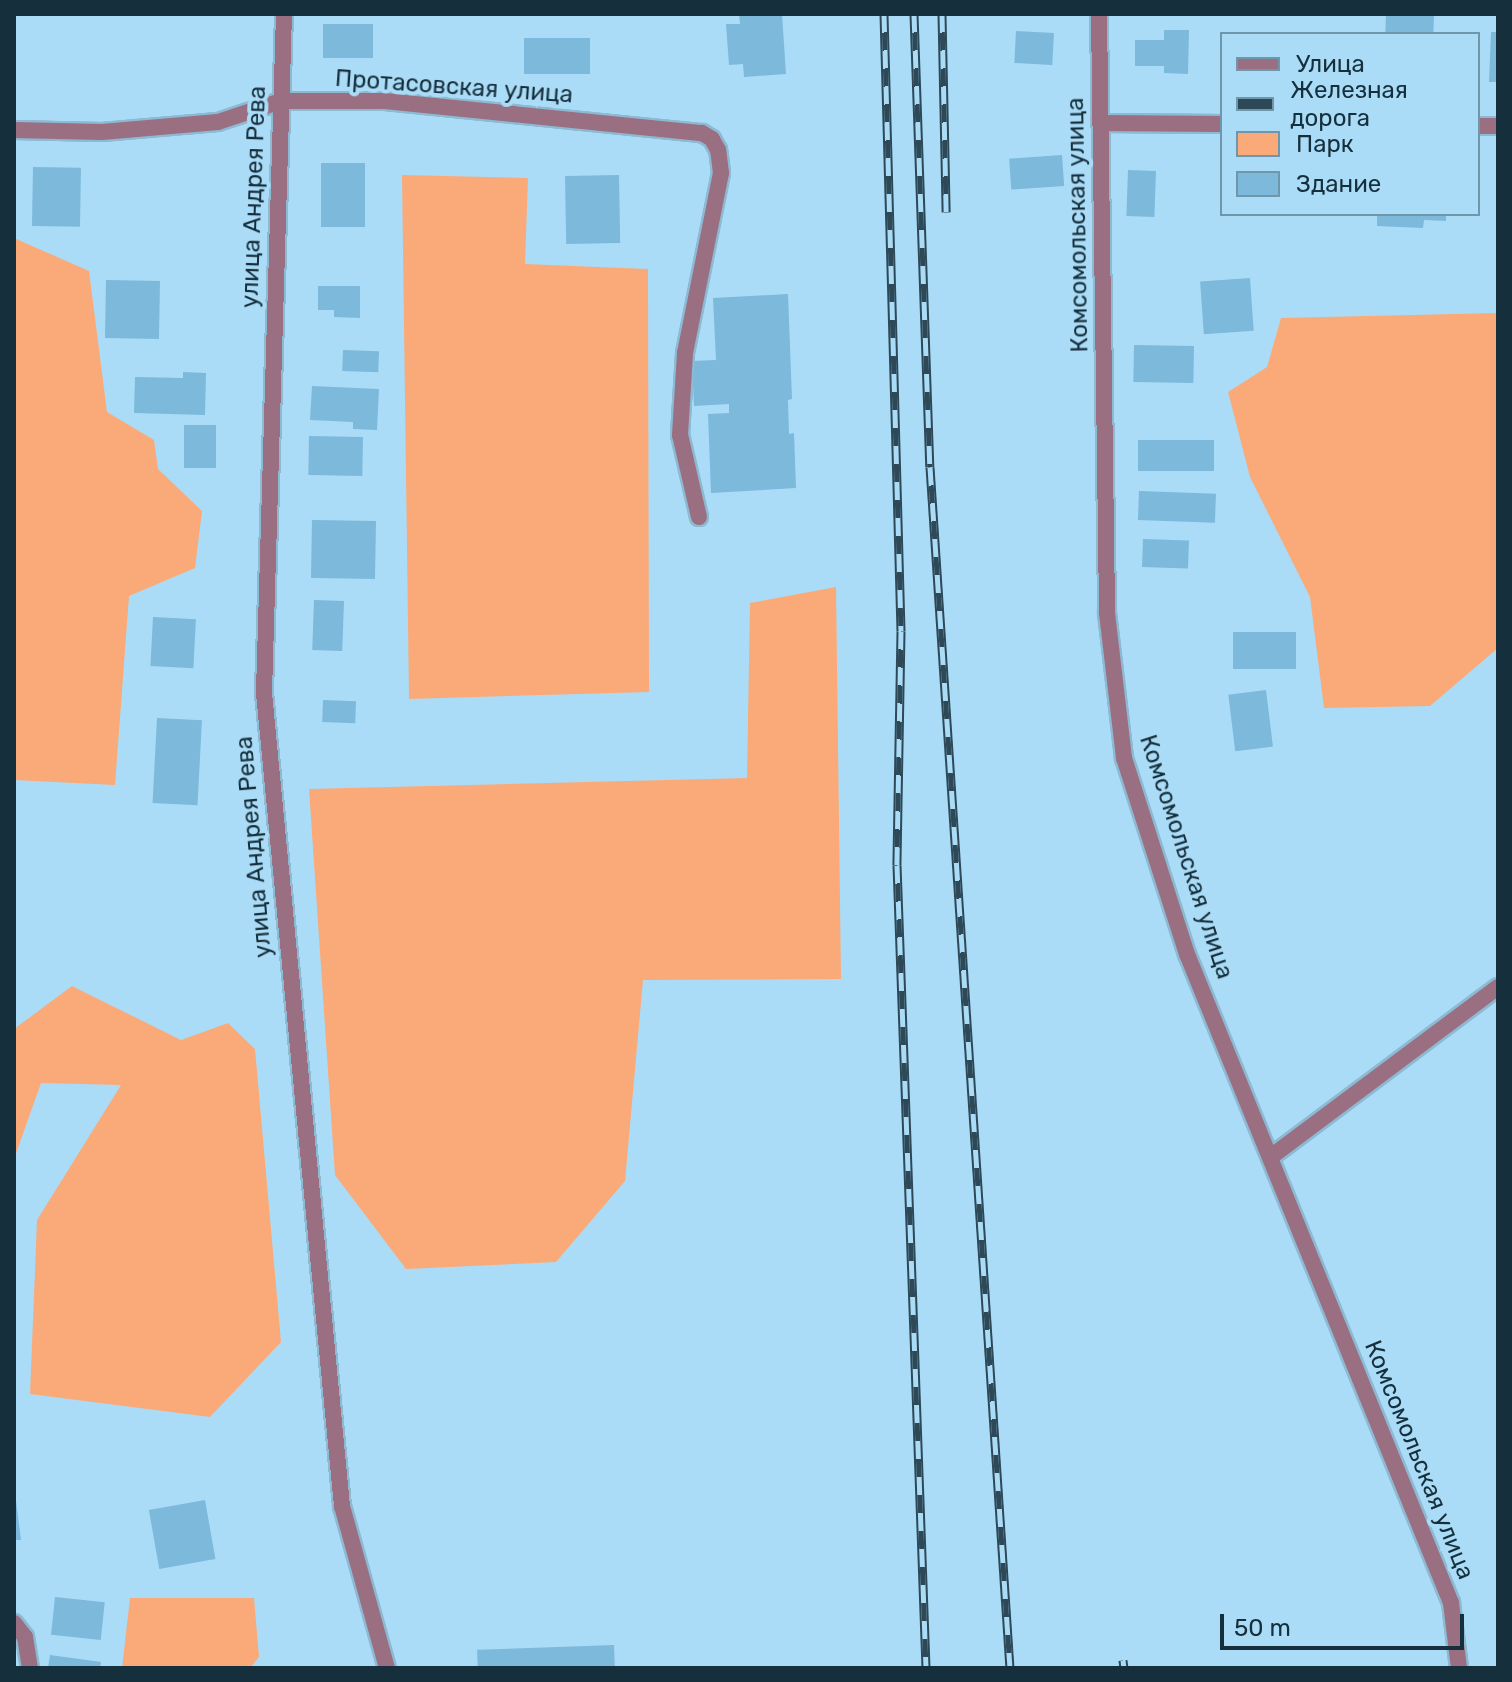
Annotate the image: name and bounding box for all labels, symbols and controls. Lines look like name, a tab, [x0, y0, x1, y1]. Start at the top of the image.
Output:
legend	[1220, 32, 1480, 216]
text: Улица	[1296, 50, 1365, 78]
street label: Протасовская улица	[334, 64, 574, 110]
text: Железная дорога	[1290, 76, 1408, 132]
street label: улица Андрея Рева	[236, 85, 272, 309]
street label: Комсомольская улица	[1061, 97, 1095, 353]
text: Парк	[1296, 130, 1354, 158]
text: Здание	[1296, 170, 1381, 198]
street label: Комсомольская улица	[1133, 731, 1239, 983]
street label: улица Андрея Рева	[230, 735, 278, 959]
street label: Комсомольская улица	[1358, 1336, 1480, 1584]
scale bar	[1224, 1598, 1468, 1648]
text: 50 m	[1234, 1614, 1291, 1642]

